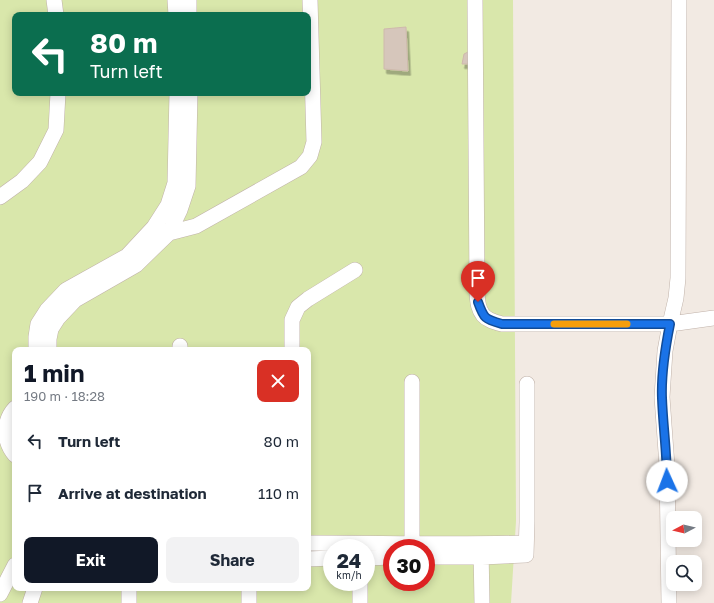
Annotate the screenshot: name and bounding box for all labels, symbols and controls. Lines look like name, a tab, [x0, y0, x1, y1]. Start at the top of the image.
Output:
text: 80 m	[90, 26, 158, 59]
icon: left	[24, 28, 76, 80]
text: Turn left	[90, 60, 163, 82]
pin	[461, 261, 495, 302]
icon: arrive	[467, 267, 489, 289]
text: 1 min	[24, 358, 84, 387]
button: close	[257, 360, 299, 402]
text: 190 m · 18:28	[24, 388, 105, 404]
icon: left	[24, 430, 46, 452]
text: Turn left	[58, 432, 120, 450]
text: 80 m	[264, 432, 299, 450]
position arrow	[646, 460, 688, 502]
icon: arrive	[24, 482, 46, 504]
text: Arrive at destination	[58, 484, 207, 502]
text: 110 m	[258, 484, 299, 502]
north arrow	[666, 511, 702, 547]
map controls	[666, 511, 702, 591]
button: Exit	[24, 537, 158, 583]
button: Share	[166, 537, 299, 583]
speed limit sign: 30	[383, 539, 435, 591]
text: 24	[337, 548, 361, 572]
button: search	[666, 555, 702, 591]
text: km/h	[336, 569, 362, 581]

